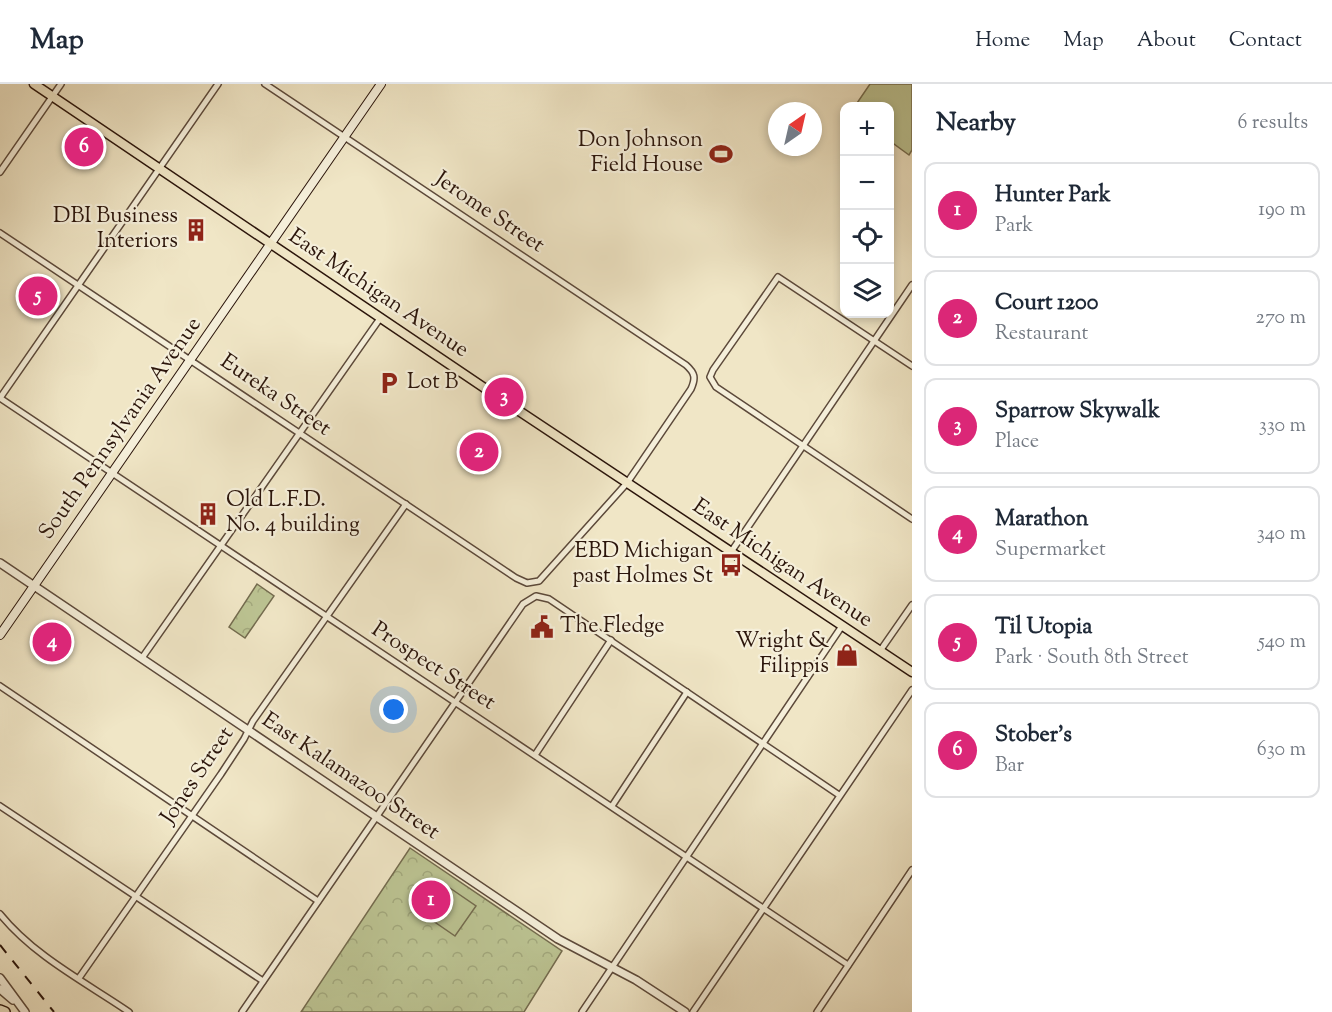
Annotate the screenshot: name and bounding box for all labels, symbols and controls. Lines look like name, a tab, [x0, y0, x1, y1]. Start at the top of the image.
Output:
text: Map	[30, 21, 84, 61]
text: Home	[975, 26, 1030, 56]
text: Map	[1063, 26, 1104, 56]
text: About	[1137, 26, 1196, 56]
text: Contact	[1229, 26, 1302, 56]
north arrow	[768, 102, 822, 156]
map controls	[840, 102, 894, 318]
button: +	[840, 102, 894, 156]
text: Nearby	[936, 105, 1016, 142]
text: 6 results	[1238, 109, 1308, 138]
pin: 6	[64, 124, 104, 170]
place label: Don Johnson Field House	[578, 125, 703, 182]
sports icon: Don Johnson Field House	[708, 141, 734, 167]
button: −	[840, 156, 894, 210]
street label: Jerome Street	[427, 164, 551, 262]
text: Hunter Park	[995, 180, 1111, 212]
text: 1	[954, 196, 961, 225]
text: 190 m	[1258, 196, 1306, 225]
place label: DBI Business Interiors	[53, 201, 178, 258]
button: locate	[840, 210, 894, 264]
text: Park	[995, 212, 1033, 241]
building icon: DBI Business Interiors	[183, 217, 209, 243]
street label: East Michigan Avenue	[281, 222, 475, 366]
button: layers	[840, 264, 894, 318]
pin: 5	[18, 274, 57, 318]
text: Court 1200	[995, 288, 1098, 320]
text: 2	[953, 304, 962, 333]
text: 270 m	[1256, 304, 1306, 333]
street label: South Pennsylvania Avenue	[32, 311, 210, 547]
text: Restaurant	[995, 320, 1088, 349]
street label: Eureka Street	[213, 347, 337, 445]
place label: Lot B	[407, 367, 458, 399]
parking icon: Lot B	[376, 370, 402, 396]
pin: 3	[484, 374, 524, 420]
text: Sparrow Skywalk	[995, 396, 1160, 428]
text: 3	[953, 412, 962, 441]
text: 330 m	[1259, 412, 1306, 441]
text: Place	[995, 428, 1039, 457]
pin: 2	[460, 430, 498, 475]
place label: Old L.F.D. No. 4 building	[226, 485, 360, 542]
street label: East Michigan Avenue	[685, 492, 879, 636]
building icon: Old L.F.D. No. 4 building	[195, 501, 221, 527]
text: Marathon	[995, 504, 1088, 536]
text: 4	[952, 520, 963, 549]
text: 340 m	[1257, 520, 1306, 549]
place label: EBD Michigan past Holmes St	[572, 536, 713, 593]
text: Supermarket	[995, 536, 1106, 565]
bus stop icon: EBD Michigan past Holmes St	[718, 552, 744, 578]
place label: The Fledge	[560, 611, 665, 643]
text: Til Utopia	[995, 612, 1092, 644]
public building icon: The Fledge	[529, 614, 555, 640]
street label: Prospect Street	[365, 615, 502, 719]
pin: 4	[32, 620, 72, 664]
place label: Wright & Filippis	[735, 626, 829, 683]
text: 5	[954, 628, 961, 657]
text: 540 m	[1258, 628, 1306, 657]
shop icon: Wright & Filippis	[834, 642, 860, 668]
text: Park · South 8th Street	[995, 644, 1189, 673]
your location	[379, 695, 408, 724]
street label: East Kalamazoo Street	[254, 705, 446, 849]
street label: Jones Street	[153, 720, 243, 832]
text: Stober's	[995, 720, 1072, 752]
text: 6	[953, 736, 962, 765]
text: 630 m	[1257, 736, 1306, 765]
text: Bar	[995, 752, 1024, 781]
pin: 1	[412, 878, 450, 922]

